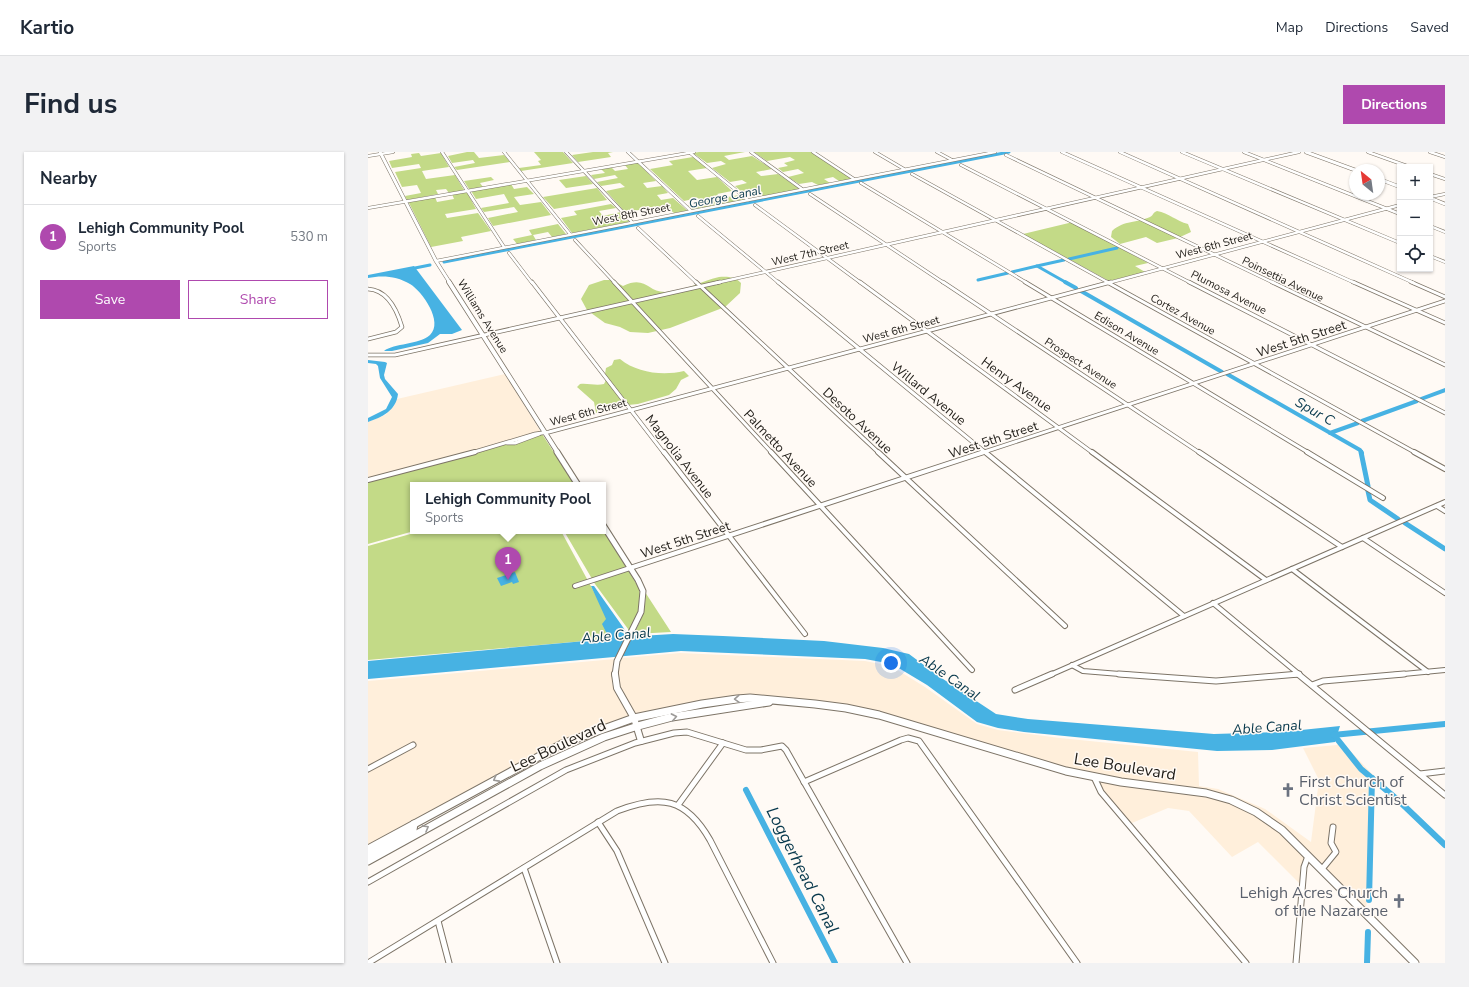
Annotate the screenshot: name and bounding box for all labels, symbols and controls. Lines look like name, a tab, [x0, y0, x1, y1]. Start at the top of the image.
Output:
text: Kartio	[20, 15, 74, 41]
text: Map	[1276, 18, 1303, 37]
text: Directions	[1325, 18, 1388, 37]
text: Saved	[1410, 18, 1449, 37]
text: Find us	[24, 85, 118, 123]
button: Directions	[1343, 85, 1445, 124]
north arrow	[1349, 164, 1385, 200]
map controls	[1397, 164, 1433, 272]
button: +	[1397, 164, 1433, 200]
text: Nearby	[40, 167, 97, 190]
water label: George Canal	[687, 182, 763, 212]
street label: West 8th Street	[591, 200, 671, 229]
button: −	[1397, 200, 1433, 236]
text: Lehigh Community Pool	[78, 218, 244, 238]
text: 1	[49, 228, 57, 246]
text: 530 m	[290, 228, 328, 246]
street label: West 6th Street	[1174, 228, 1254, 263]
button: locate	[1397, 236, 1433, 272]
street label: West 7th Street	[770, 237, 850, 270]
text: Sports	[78, 238, 117, 256]
street label: Poinsettia Avenue	[1240, 253, 1326, 306]
street label: Plumosa Avenue	[1188, 267, 1269, 318]
street label: Williams Avenue	[454, 276, 511, 356]
button: Save	[40, 280, 180, 319]
button: Share	[188, 280, 328, 319]
street label: Cortez Avenue	[1147, 290, 1218, 339]
street label: Edison Avenue	[1091, 308, 1162, 359]
street label: West 6th Street	[861, 312, 941, 347]
street label: West 5th Street	[1254, 316, 1349, 362]
street label: Prospect Avenue	[1042, 334, 1120, 393]
street label: Henry Avenue	[977, 353, 1056, 417]
street label: Willard Avenue	[887, 358, 970, 430]
street label: Desoto Avenue	[819, 384, 896, 458]
water label: Spur C	[1292, 393, 1338, 431]
street label: West 6th Street	[548, 395, 628, 430]
street label: Palmetto Avenue	[739, 406, 821, 492]
street label: Magnolia Avenue	[641, 411, 718, 502]
street label: West 5th Street	[946, 417, 1041, 463]
popup	[410, 482, 606, 534]
text: Lehigh Community Pool	[425, 489, 591, 509]
text: Sports	[425, 509, 464, 527]
street label: West 5th Street	[638, 517, 733, 563]
pin: 1	[495, 547, 521, 580]
water label: Able Canal	[580, 623, 652, 648]
water label: Able Canal	[915, 649, 984, 705]
your location	[881, 653, 901, 673]
one-way arrow	[734, 695, 740, 704]
one-way arrow	[671, 713, 678, 721]
street label: Lee Boulevard	[507, 714, 610, 778]
water label: Able Canal	[1231, 716, 1302, 739]
street label: Lee Boulevard	[1072, 748, 1177, 786]
place label: First Church of Christ Scientist	[1299, 771, 1407, 811]
one-way arrow	[493, 774, 500, 781]
church icon: First Church of Christ Scientist	[1280, 782, 1296, 798]
water label: Loggerhead Canal	[761, 803, 844, 938]
one-way arrow	[422, 825, 430, 833]
place label: Lehigh Acres Church of the Nazarene	[1240, 882, 1388, 922]
church icon: Lehigh Acres Church of the Nazarene	[1391, 893, 1407, 909]

